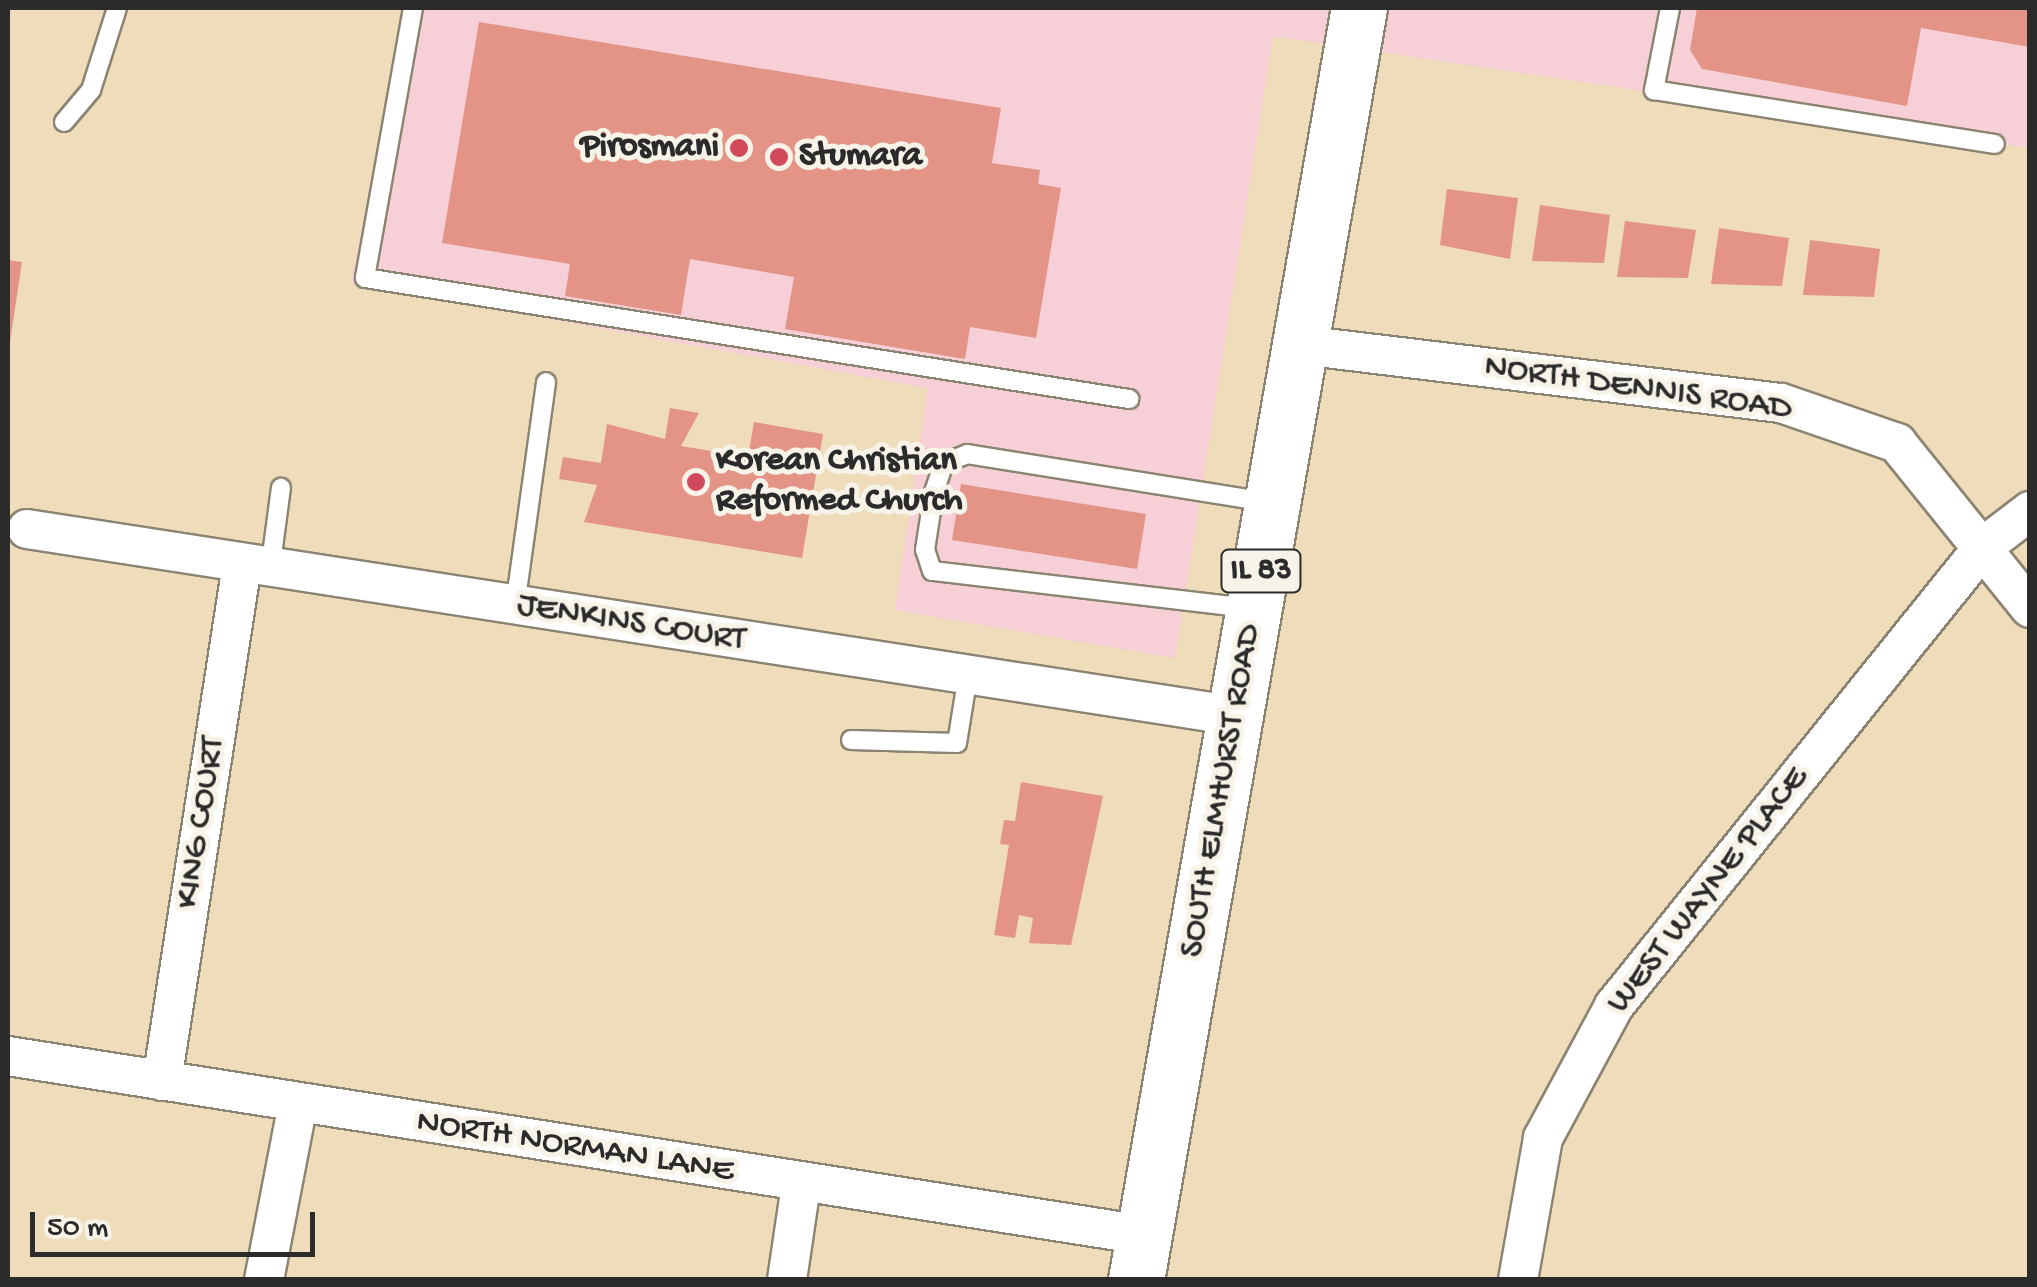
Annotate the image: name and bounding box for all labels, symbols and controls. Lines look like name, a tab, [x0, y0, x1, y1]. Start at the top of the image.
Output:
place label: Pirosmani	[580, 127, 719, 169]
place label: Stumara	[799, 136, 922, 178]
marker: Pirosmani	[728, 137, 750, 159]
marker: Stumara	[768, 146, 790, 168]
street label: NORTH DENNIS ROAD	[1482, 347, 1794, 431]
place label: Korean Christian Reformed Church	[716, 441, 963, 523]
marker: Korean Christian Reformed Church	[685, 471, 707, 493]
road number: IL 83	[1218, 544, 1304, 598]
street label: JENKINS COURT	[514, 585, 748, 663]
street label: SOUTH ELMHURST ROAD	[1172, 621, 1272, 961]
street label: KING COURT	[168, 734, 236, 912]
street label: WEST WAYNE PLACE	[1599, 759, 1819, 1023]
street label: NORTH NORMAN LANE	[413, 1102, 737, 1194]
scale bar	[35, 1192, 320, 1254]
text: 50 m	[47, 1212, 108, 1247]

